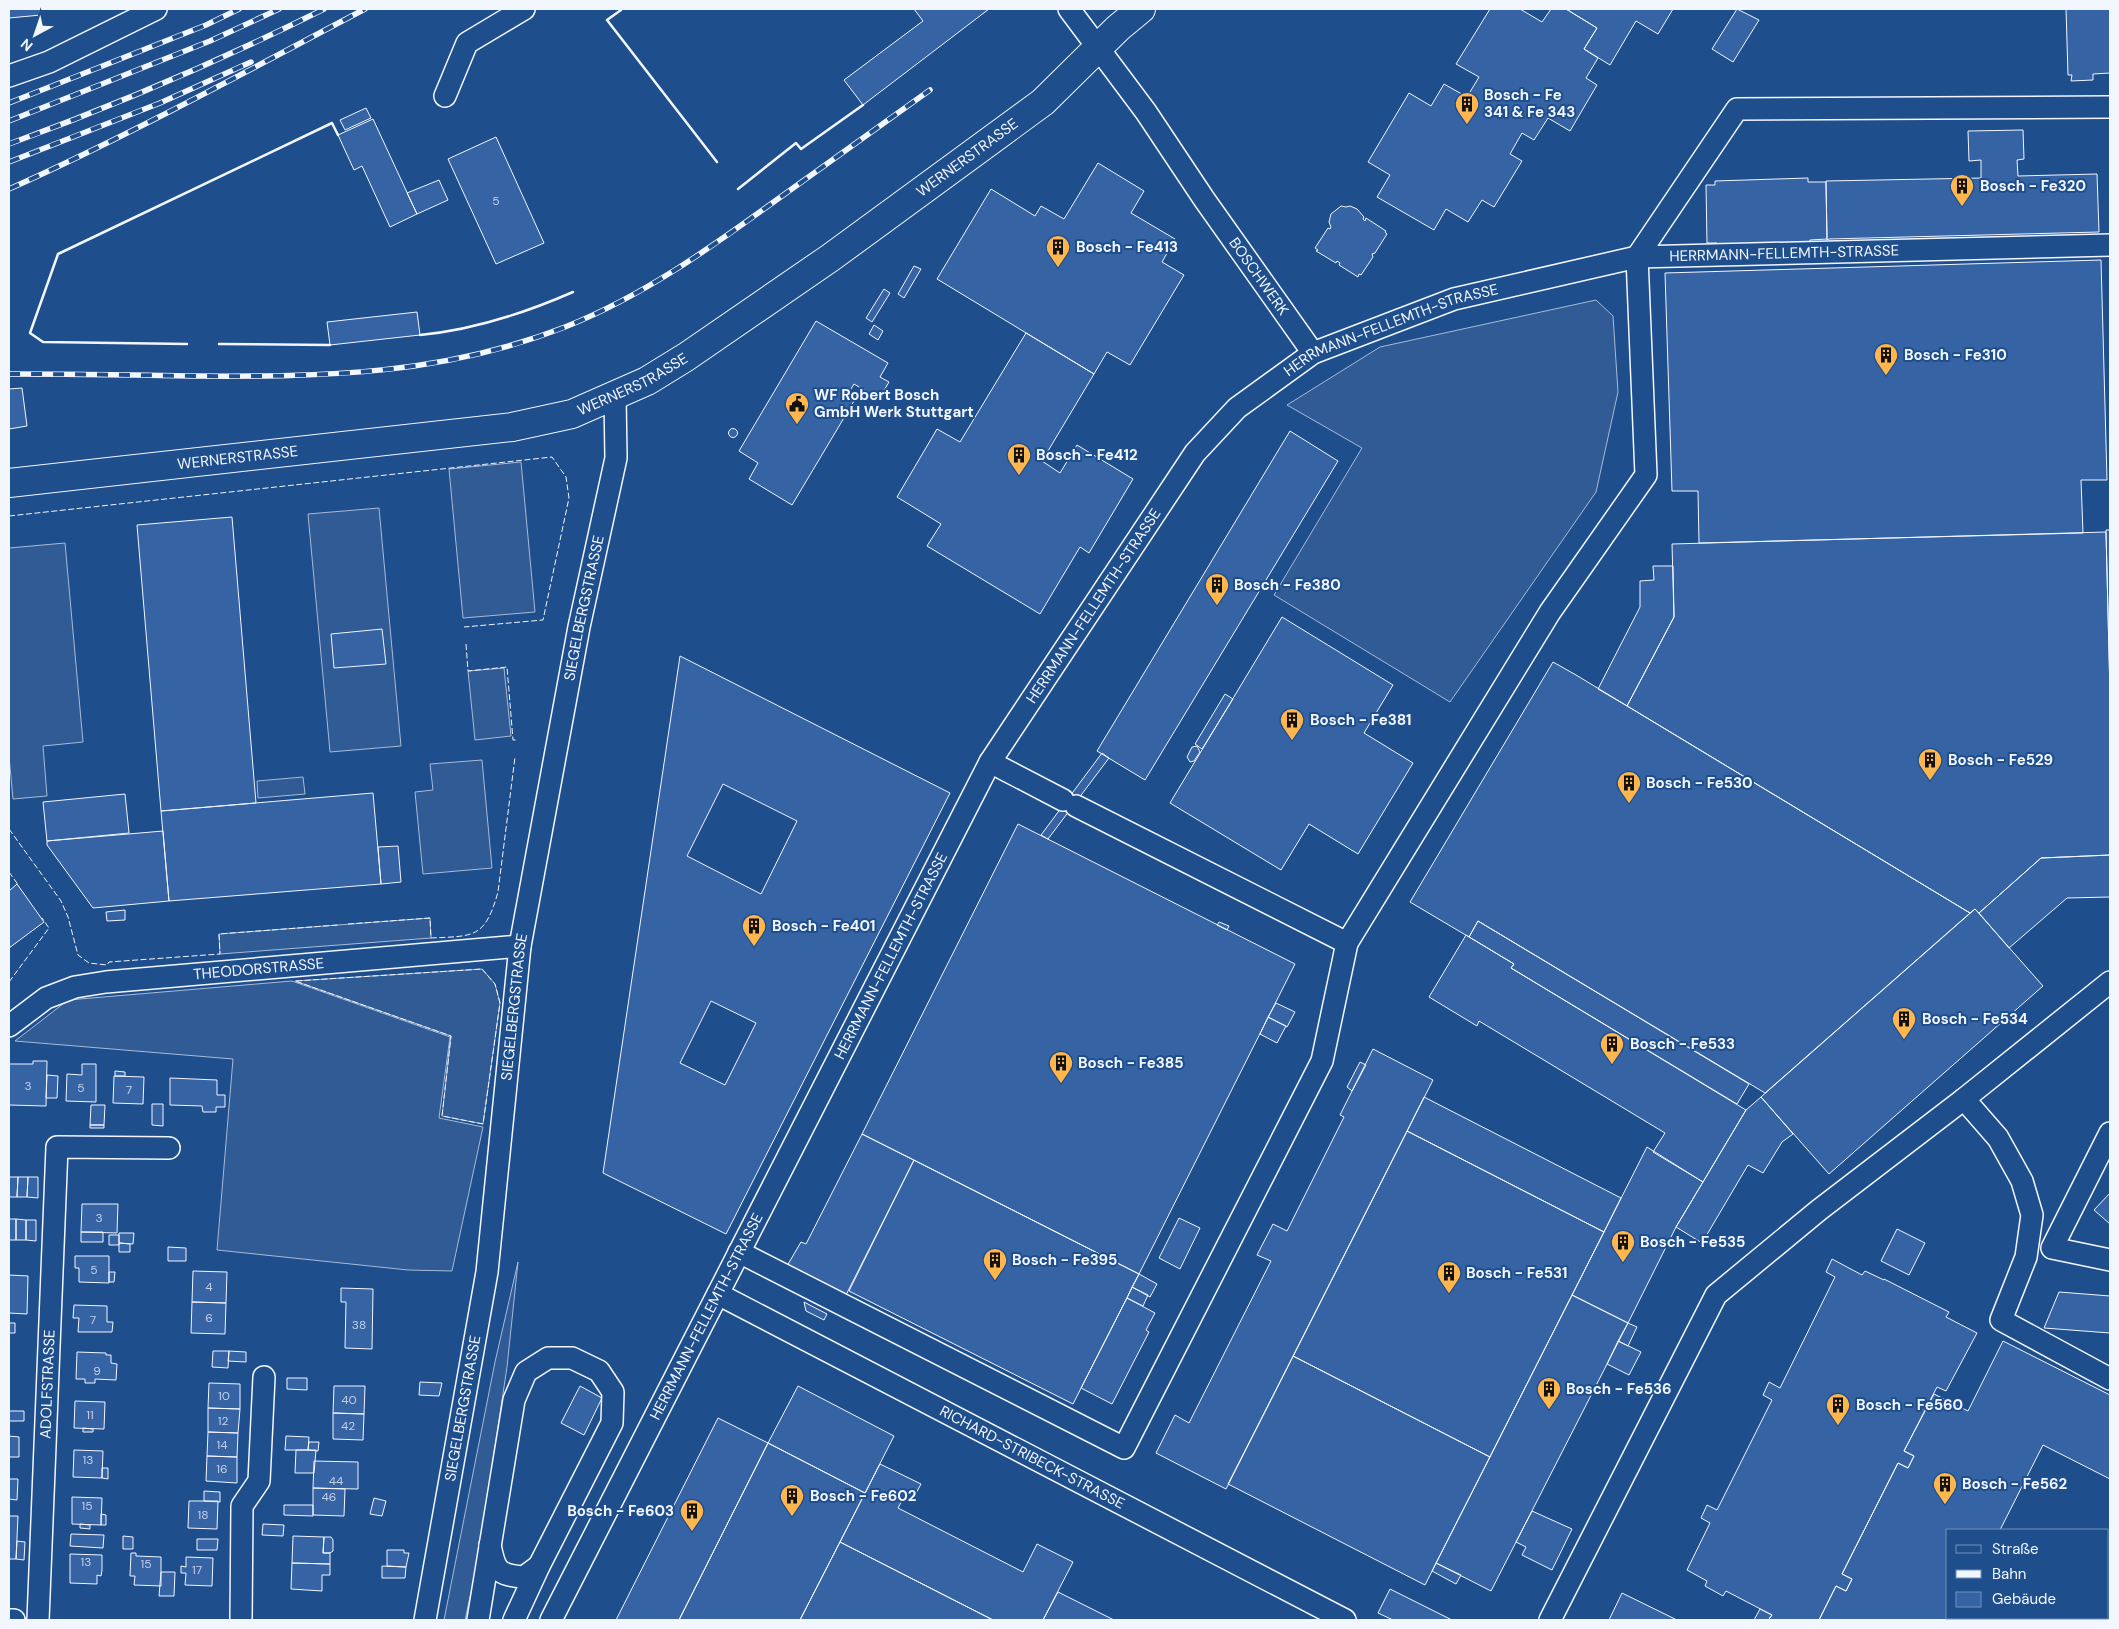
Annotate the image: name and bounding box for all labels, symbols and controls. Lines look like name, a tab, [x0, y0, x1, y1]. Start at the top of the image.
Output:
north arrow	[10, 10, 60, 60]
text: N	[17, 35, 36, 55]
place label: Bosch - Fe 341 & Fe 343	[1484, 85, 1575, 122]
building icon: Bosch - Fe 341 & Fe 343	[1454, 91, 1480, 125]
street label: WERNERSTRASSE	[912, 114, 1022, 201]
building icon: Bosch - Fe320	[1949, 173, 1975, 207]
place label: Bosch - Fe320	[1980, 176, 2086, 196]
house number: 5	[492, 193, 500, 209]
street label: BOSCHWERK	[1224, 233, 1293, 320]
building icon: Bosch - Fe413	[1045, 234, 1071, 268]
place label: Bosch - Fe413	[1076, 237, 1178, 257]
street label: HERRMANN-FELLEMTH-STRASSE	[1669, 240, 1899, 266]
street label: HERRMANN-FELLEMTH-STRASSE	[1280, 279, 1500, 381]
building icon: Bosch - Fe310	[1873, 342, 1899, 376]
place label: Bosch - Fe310	[1904, 345, 2007, 365]
street label: WERNERSTRASSE	[574, 348, 692, 420]
place label: WF Robert Bosch GmbH Werk Stuttgart	[814, 385, 974, 422]
public building icon: WF Robert Bosch GmbH Werk Stuttgart	[784, 391, 810, 425]
street label: WERNERSTRASSE	[176, 441, 299, 474]
building icon: Bosch - Fe412	[1006, 442, 1032, 476]
place label: Bosch - Fe412	[1036, 445, 1138, 465]
street label: HERRMANN-FELLEMTH-STRASSE	[1022, 505, 1165, 707]
street label: SIEGELBERGSTRASSE	[559, 534, 609, 682]
building icon: Bosch - Fe380	[1204, 572, 1230, 606]
place label: Bosch - Fe380	[1234, 575, 1341, 595]
building icon: Bosch - Fe381	[1279, 707, 1305, 741]
place label: Bosch - Fe381	[1310, 710, 1411, 730]
building icon: Bosch - Fe529	[1917, 747, 1943, 781]
place label: Bosch - Fe529	[1948, 750, 2053, 770]
building icon: Bosch - Fe530	[1616, 770, 1642, 804]
place label: Bosch - Fe530	[1646, 773, 1753, 793]
street label: HERRMANN-FELLEMTH-STRASSE	[830, 849, 952, 1063]
building icon: Bosch - Fe401	[741, 913, 767, 947]
place label: Bosch - Fe401	[772, 916, 876, 936]
street label: SIEGELBERGSTRASSE	[496, 932, 532, 1081]
street label: THEODORSTRASSE	[192, 953, 325, 984]
building icon: Bosch - Fe534	[1891, 1006, 1917, 1040]
place label: Bosch - Fe534	[1922, 1009, 2028, 1029]
building icon: Bosch - Fe533	[1599, 1031, 1625, 1065]
place label: Bosch - Fe533	[1630, 1034, 1735, 1054]
building icon: Bosch - Fe385	[1048, 1050, 1074, 1084]
place label: Bosch - Fe385	[1078, 1053, 1184, 1073]
house number: 3	[24, 1078, 32, 1094]
house number: 5	[77, 1080, 85, 1096]
house number: 7	[126, 1082, 132, 1098]
house number: 3	[95, 1210, 103, 1226]
street label: HERRMANN-FELLEMTH-STRASSE	[645, 1210, 768, 1423]
building icon: Bosch - Fe535	[1610, 1229, 1636, 1263]
place label: Bosch - Fe535	[1640, 1232, 1745, 1252]
building icon: Bosch - Fe395	[982, 1247, 1008, 1281]
place label: Bosch - Fe395	[1012, 1250, 1117, 1270]
building icon: Bosch - Fe531	[1436, 1260, 1462, 1294]
house number: 5	[90, 1262, 98, 1278]
place label: Bosch - Fe531	[1466, 1263, 1567, 1283]
house number: 4	[205, 1279, 213, 1295]
house number: 6	[205, 1310, 213, 1326]
house number: 7	[90, 1312, 96, 1328]
house number: 38	[352, 1317, 366, 1333]
street label: ADOLFSTRASSE	[35, 1329, 60, 1439]
street label: SIEGELBERGSTRASSE	[440, 1334, 486, 1483]
house number: 9	[93, 1363, 101, 1379]
building icon: Bosch - Fe536	[1536, 1376, 1562, 1410]
place label: Bosch - Fe536	[1566, 1379, 1672, 1399]
house number: 10	[218, 1388, 230, 1404]
house number: 40	[341, 1392, 357, 1408]
building icon: Bosch - Fe560	[1825, 1392, 1851, 1426]
place label: Bosch - Fe560	[1856, 1395, 1963, 1415]
street label: RICHARD-STRIBECK-STRASSE	[936, 1401, 1128, 1514]
house number: 11	[86, 1407, 94, 1423]
house number: 12	[218, 1413, 228, 1429]
house number: 42	[341, 1418, 355, 1434]
house number: 14	[216, 1437, 228, 1453]
house number: 13	[83, 1452, 93, 1468]
house number: 16	[216, 1461, 228, 1477]
building icon: Bosch - Fe562	[1932, 1471, 1958, 1505]
house number: 44	[329, 1473, 343, 1489]
place label: Bosch - Fe562	[1962, 1474, 2067, 1494]
building icon: Bosch - Fe602	[779, 1483, 805, 1517]
place label: Bosch - Fe602	[810, 1486, 917, 1506]
house number: 46	[322, 1489, 336, 1505]
house number: 15	[81, 1498, 93, 1514]
building icon: Bosch - Fe603	[679, 1498, 705, 1532]
place label: Bosch - Fe603	[567, 1501, 674, 1521]
house number: 18	[197, 1507, 209, 1523]
legend	[1946, 1529, 2109, 1619]
text: Straße	[1992, 1539, 2039, 1559]
house number: 13	[81, 1554, 91, 1570]
house number: 15	[140, 1556, 152, 1572]
house number: 17	[192, 1562, 202, 1578]
text: Bahn	[1992, 1564, 2026, 1584]
text: Gebäude	[1992, 1589, 2056, 1609]

